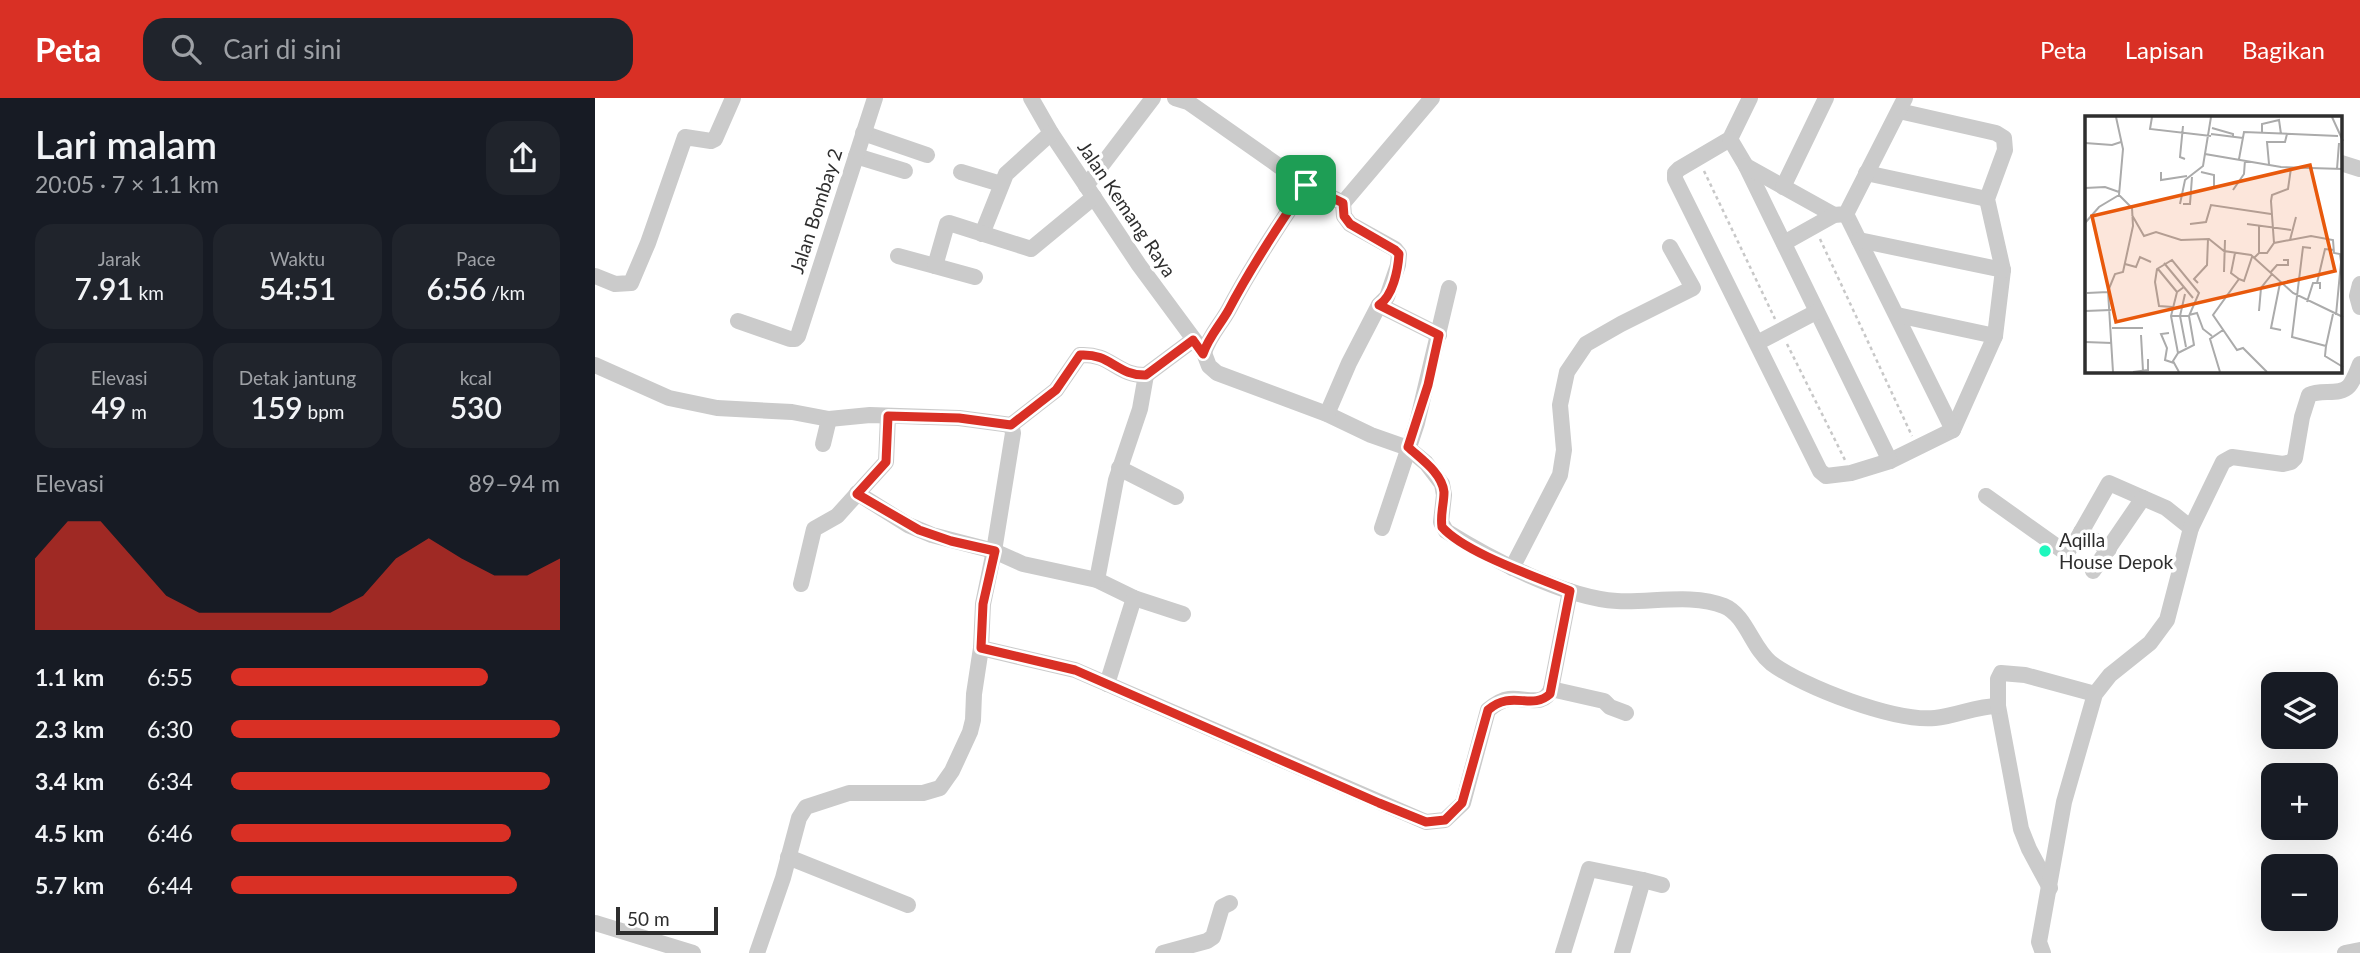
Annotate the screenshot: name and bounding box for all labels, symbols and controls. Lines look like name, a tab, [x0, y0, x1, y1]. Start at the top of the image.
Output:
search box	[143, 18, 633, 81]
text: Peta	[35, 29, 101, 69]
icon: search	[167, 30, 205, 68]
text: Cari di sini	[223, 33, 342, 65]
text: Peta	[2040, 35, 2087, 64]
text: Lapisan	[2125, 35, 2204, 64]
text: Bagikan	[2242, 35, 2325, 64]
inset map	[2085, 116, 2343, 373]
text: Lari malam	[35, 121, 217, 167]
button: share	[486, 121, 560, 195]
street label: Jalan Kemang Raya	[1073, 136, 1181, 281]
street label: Jalan Bombay 2	[784, 145, 847, 276]
pin	[1276, 155, 1336, 215]
icon: arrive	[1287, 166, 1325, 204]
text: 20:05 · 7 × 1.1 km	[35, 170, 219, 198]
text: Jarak	[98, 247, 141, 270]
text: Waktu	[270, 247, 325, 270]
text: Pace	[456, 247, 496, 270]
text: 7.91	[74, 270, 134, 306]
text: 54:51	[259, 270, 336, 306]
text: 6:56	[427, 270, 486, 306]
text: km	[134, 281, 164, 304]
text: /km	[486, 281, 525, 304]
text: Elevasi	[91, 366, 148, 389]
text: Detak jantung	[239, 366, 356, 389]
text: kcal	[460, 366, 492, 389]
text: 49	[92, 389, 126, 425]
text: 159	[251, 389, 303, 425]
text: 530	[450, 389, 502, 425]
text: m	[126, 400, 147, 423]
text: bpm	[303, 400, 344, 423]
text: Elevasi	[35, 469, 104, 497]
text: 89–94 m	[468, 469, 560, 497]
place label: Aqilla House Depok	[2059, 528, 2173, 573]
marker: Aqilla House Depok	[2037, 543, 2053, 559]
text: 1.1 km	[35, 663, 104, 691]
text: 6:55	[147, 663, 193, 691]
map controls	[2261, 672, 2338, 931]
button: layers	[2261, 672, 2338, 749]
text: 2.3 km	[35, 715, 104, 743]
text: 6:30	[147, 715, 193, 743]
button: +	[2261, 763, 2338, 840]
text: 3.4 km	[35, 767, 104, 795]
text: 6:34	[147, 767, 193, 795]
text: 4.5 km	[35, 819, 104, 847]
text: 6:46	[147, 819, 193, 847]
button: −	[2261, 854, 2338, 931]
text: 5.7 km	[35, 871, 104, 899]
text: 6:44	[147, 871, 193, 899]
scale bar	[616, 904, 717, 936]
text: 50 m	[627, 907, 670, 930]

